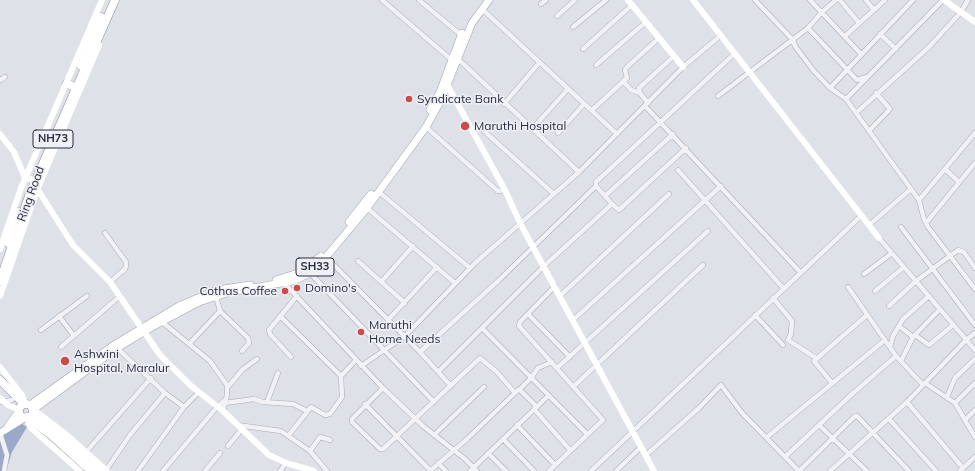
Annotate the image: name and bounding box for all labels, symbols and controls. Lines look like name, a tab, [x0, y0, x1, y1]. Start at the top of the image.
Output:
place label: Syndicate Bank	[417, 92, 503, 106]
marker: Syndicate Bank	[404, 94, 414, 104]
place label: Maruthi Hospital	[474, 119, 566, 133]
marker: Maruthi Hospital	[459, 120, 471, 132]
road number: NH73	[33, 130, 73, 148]
street label: Ring Road	[14, 164, 48, 224]
road number: SH33	[296, 258, 334, 276]
place label: Domino's	[305, 281, 357, 295]
marker: Domino's	[292, 283, 302, 293]
place label: Cothas Coffee	[200, 284, 277, 298]
marker: Cothas Coffee	[280, 286, 290, 296]
place label: Maruthi Home Needs	[369, 318, 440, 346]
marker: Maruthi Home Needs	[356, 327, 366, 337]
place label: Ashwini Hospital, Maralur	[74, 347, 169, 375]
marker: Ashwini Hospital, Maralur	[59, 355, 71, 367]

